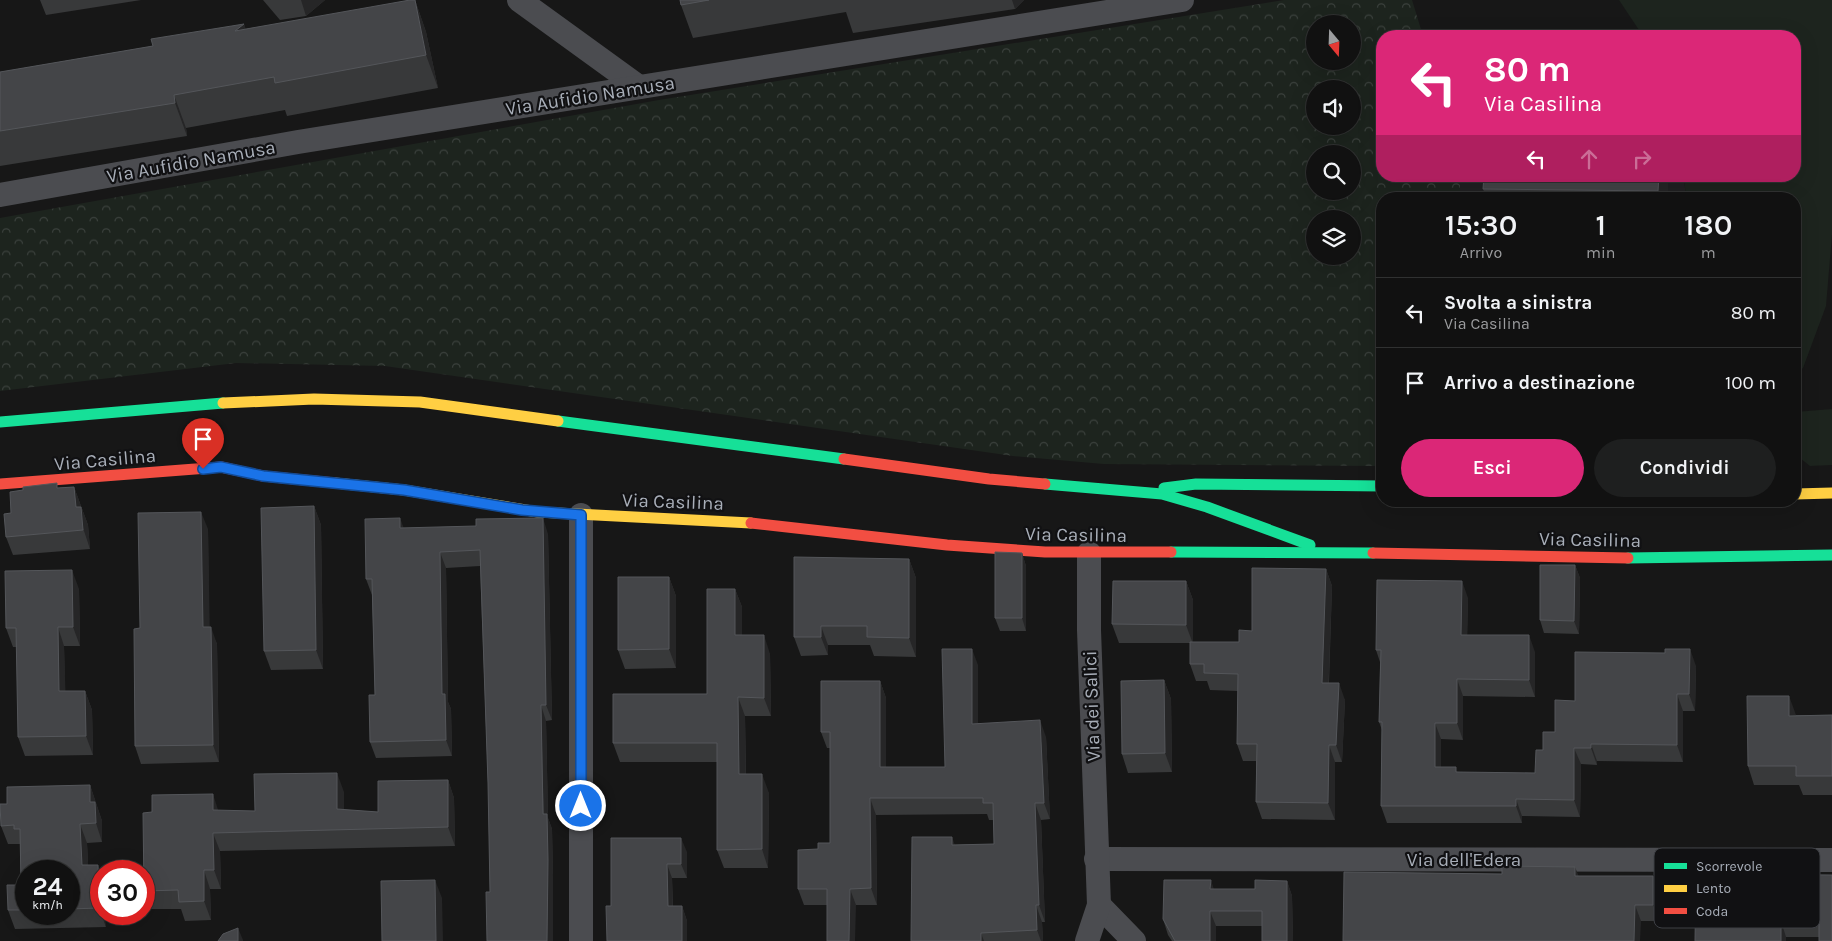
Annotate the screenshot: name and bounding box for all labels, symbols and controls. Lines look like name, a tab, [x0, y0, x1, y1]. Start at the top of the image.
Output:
north arrow	[1306, 15, 1361, 70]
map controls	[1306, 15, 1361, 265]
text: 80 m	[1484, 49, 1571, 90]
icon: left	[1401, 50, 1466, 115]
street label: Via Aufidio Namusa	[504, 72, 676, 120]
button: sound	[1306, 80, 1361, 135]
text: Via Casilina	[1484, 91, 1602, 117]
street label: Via Aufidio Namusa	[105, 136, 277, 188]
button: search	[1306, 145, 1361, 200]
icon: left	[1522, 145, 1550, 173]
icon: ahead	[1575, 145, 1603, 173]
icon: right	[1628, 145, 1656, 173]
text: 15:30	[1445, 207, 1517, 243]
text: 1	[1595, 207, 1606, 243]
text: 180	[1684, 207, 1732, 243]
button: layers	[1306, 210, 1361, 265]
text: Arrivo	[1460, 243, 1502, 262]
text: min	[1586, 243, 1615, 262]
text: m	[1701, 243, 1716, 262]
text: Svolta a sinistra	[1444, 292, 1592, 314]
icon: left	[1401, 299, 1429, 327]
text: 80 m	[1731, 302, 1776, 324]
text: Via Casilina	[1444, 314, 1530, 333]
icon: arrive	[1401, 369, 1429, 397]
text: Arrivo a destinazione	[1444, 372, 1635, 394]
text: 100 m	[1725, 372, 1776, 394]
pin	[182, 418, 224, 469]
icon: arrive	[189, 425, 217, 453]
button: Esci	[1401, 439, 1584, 497]
button: Condividi	[1594, 439, 1776, 497]
street label: Via Casilina	[53, 445, 157, 475]
street label: Via Casilina	[622, 489, 724, 515]
street label: Via Casilina	[1025, 523, 1127, 547]
street label: Via Casilina	[1539, 528, 1641, 552]
street label: Via dei Salici	[1079, 650, 1105, 762]
position arrow	[554, 779, 606, 831]
legend	[1654, 848, 1820, 928]
street label: Via dell'Edera	[1407, 849, 1521, 871]
text: Scorrevole	[1696, 858, 1762, 875]
speed limit sign: 30	[90, 860, 155, 925]
text: 24	[32, 872, 63, 901]
text: Lento	[1696, 880, 1731, 897]
text: km/h	[32, 898, 63, 912]
text: Coda	[1696, 903, 1728, 920]

